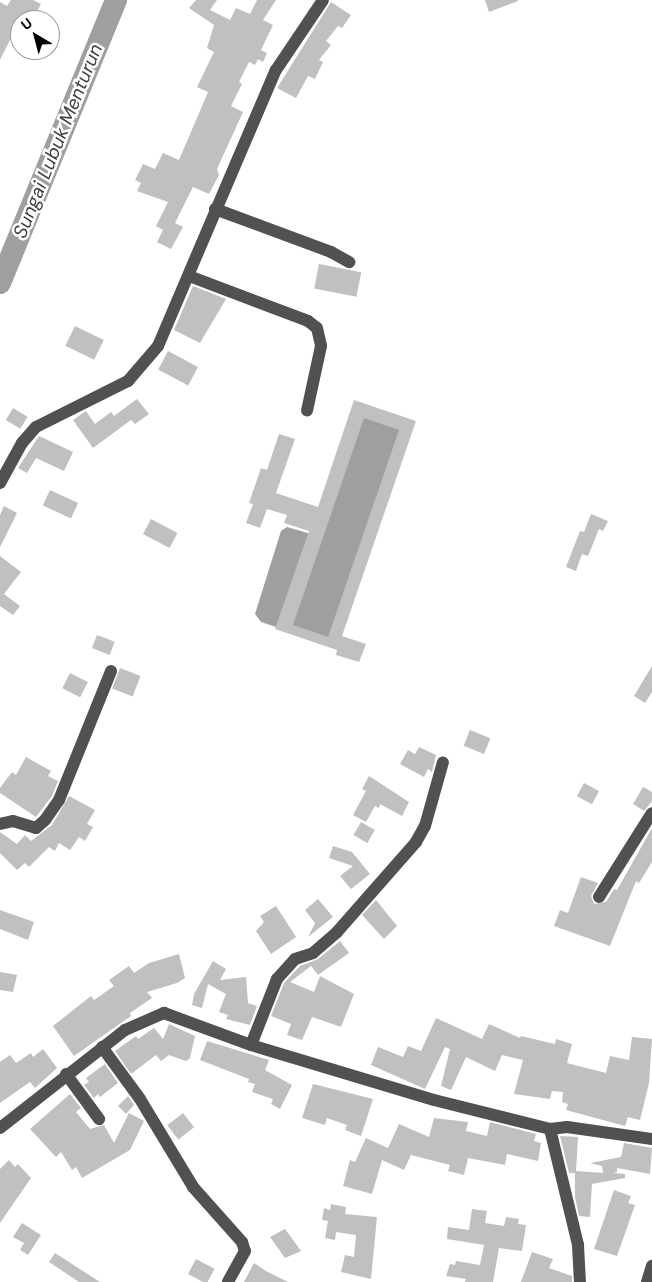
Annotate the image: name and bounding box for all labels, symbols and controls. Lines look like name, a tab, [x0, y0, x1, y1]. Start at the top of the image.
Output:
north arrow	[10, 10, 60, 60]
text: U	[17, 14, 36, 34]
water label: Sungai Lubuk Menturun	[9, 41, 107, 241]

